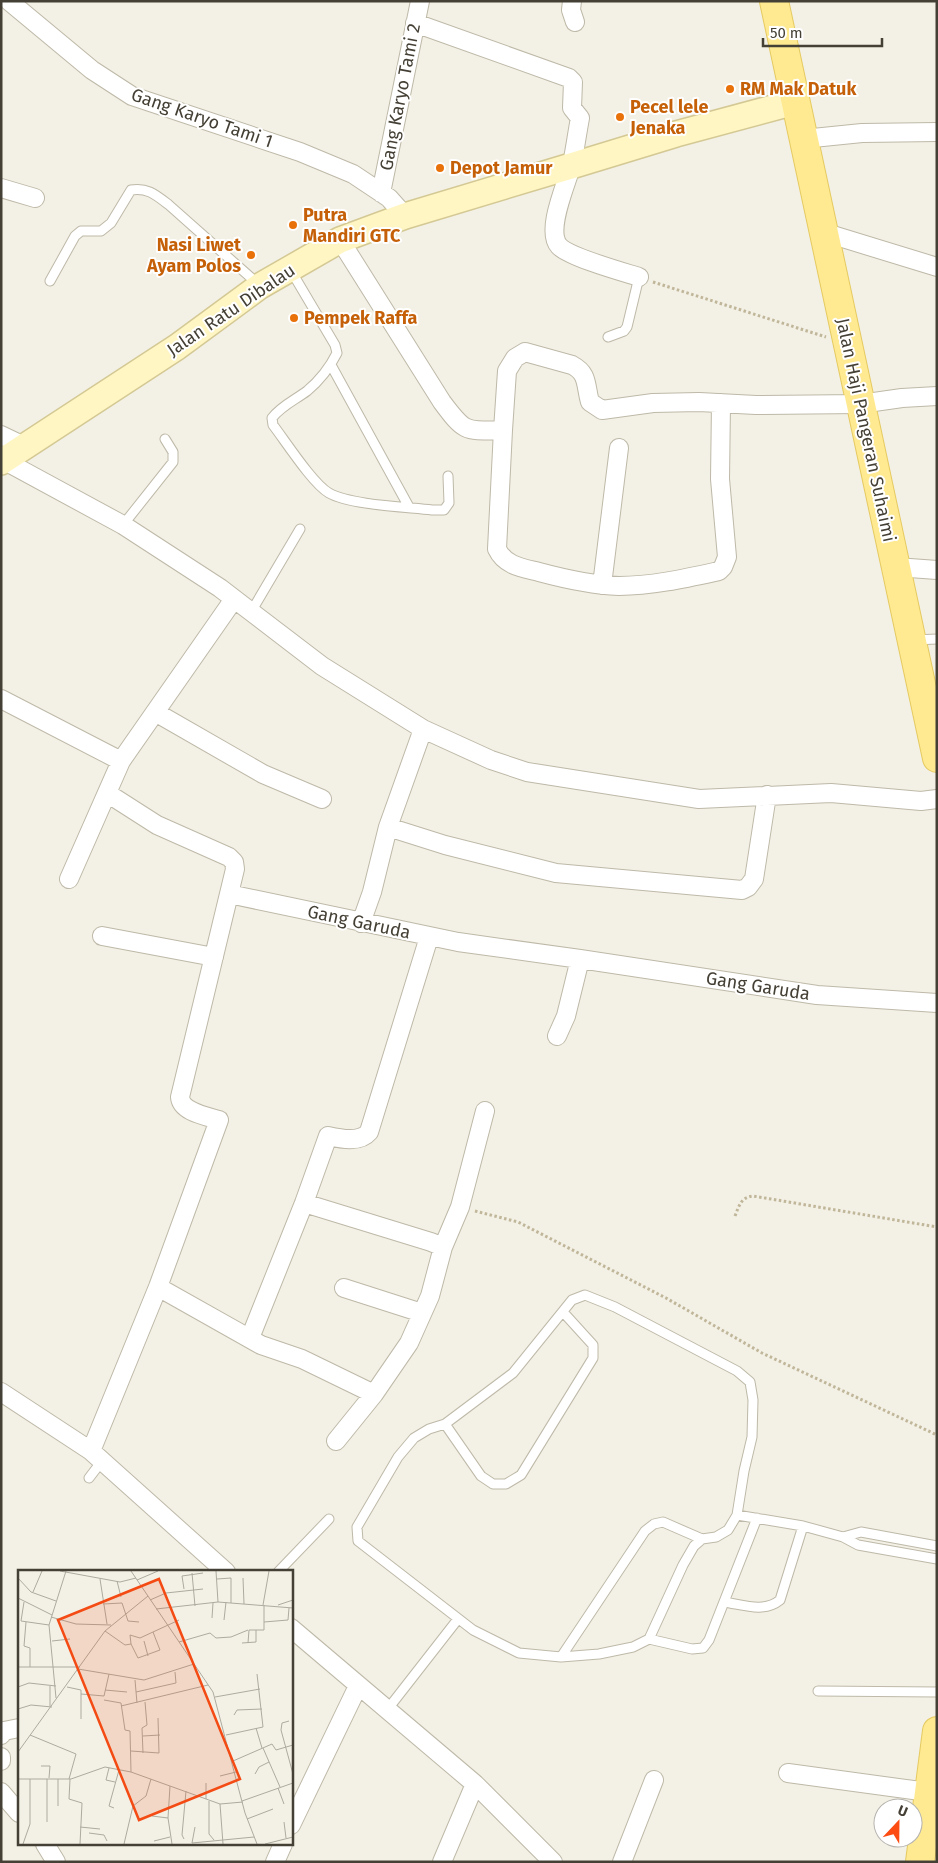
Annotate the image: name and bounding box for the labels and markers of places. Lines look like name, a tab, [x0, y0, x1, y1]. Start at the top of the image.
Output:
place label: RM Mak Datuk	[740, 78, 857, 100]
marker: RM Mak Datuk	[724, 83, 736, 95]
place label: Pecel lele Jenaka	[629, 96, 708, 139]
marker: Pecel lele Jenaka	[614, 111, 626, 123]
place label: Depot Jamur	[450, 157, 553, 179]
marker: Depot Jamur	[434, 162, 446, 174]
place label: Putra Mandiri GTC	[303, 204, 401, 247]
marker: Putra Mandiri GTC	[287, 219, 299, 231]
place label: Nasi Liwet Ayam Polos	[146, 234, 242, 277]
marker: Nasi Liwet Ayam Polos	[245, 249, 257, 261]
place label: Pempek Raffa	[304, 307, 417, 329]
marker: Pempek Raffa	[288, 312, 300, 324]

